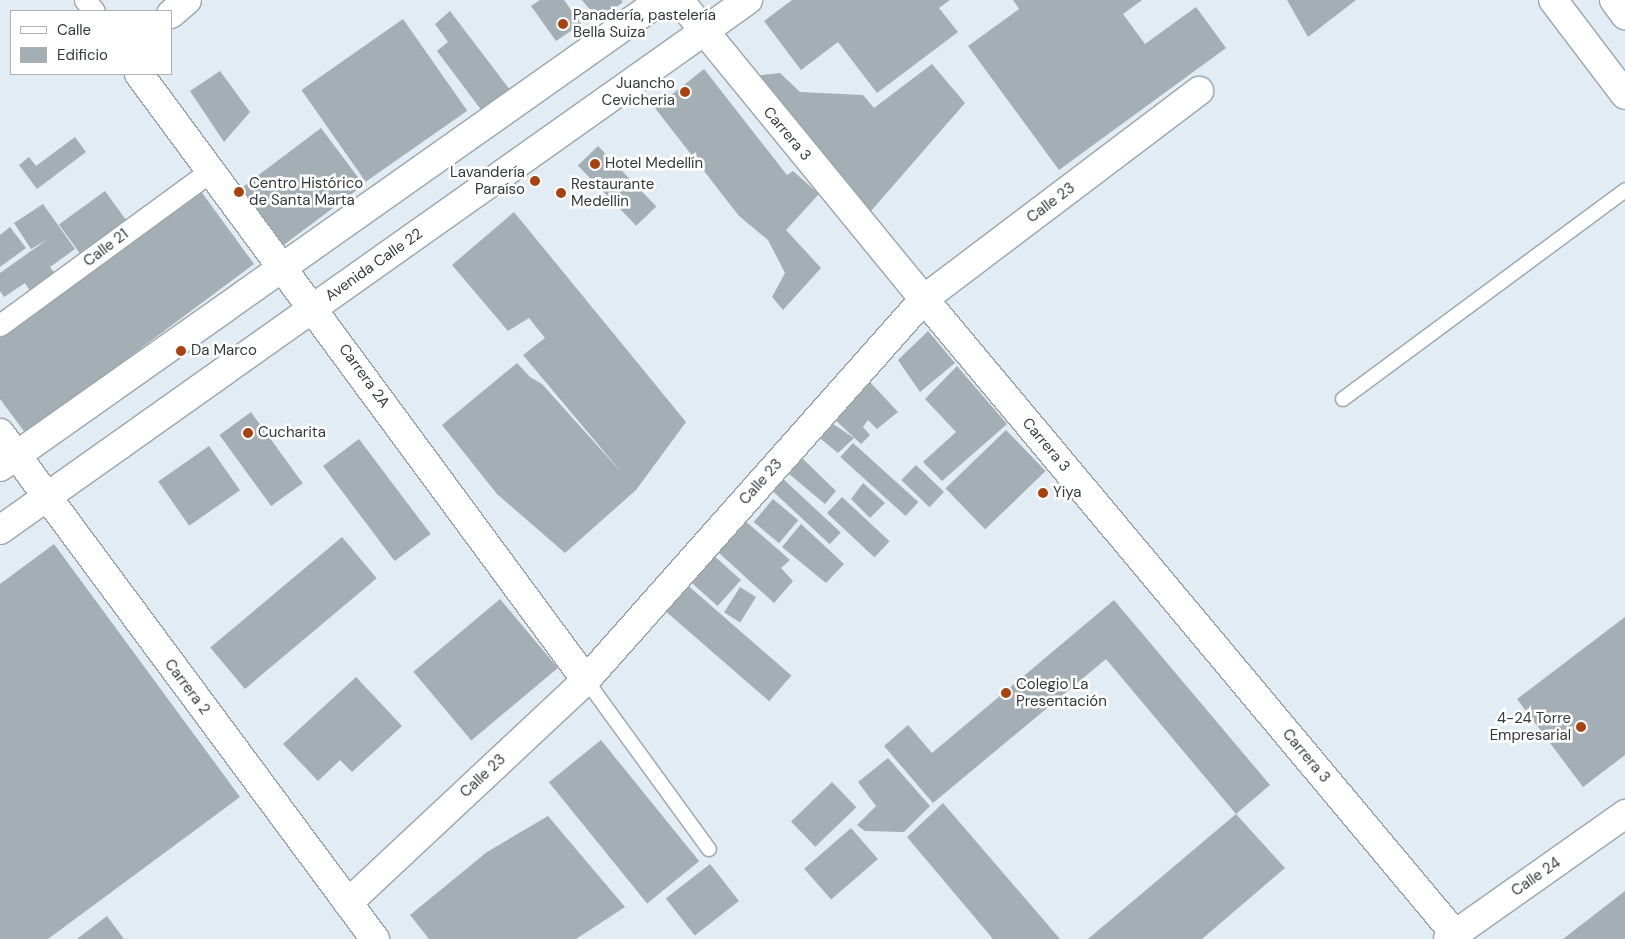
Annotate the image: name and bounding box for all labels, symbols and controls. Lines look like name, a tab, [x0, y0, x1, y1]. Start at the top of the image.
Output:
place label: Panadería, pastelería Bella Suiza	[573, 6, 716, 41]
legend	[10, 10, 172, 75]
marker: Panadería, pastelería Bella Suiza	[557, 18, 569, 30]
text: Calle	[57, 20, 91, 40]
text: Edificio	[57, 45, 108, 65]
place label: Juancho Cevicheria	[601, 74, 675, 109]
marker: Juancho Cevicheria	[679, 86, 691, 98]
street label: Carrera 3	[759, 103, 815, 165]
place label: Hotel Medellín	[605, 155, 703, 173]
marker: Hotel Medellín	[589, 158, 601, 170]
place label: Lavandería Paraíso	[450, 163, 525, 198]
place label: Centro Histórico de Santa Marta	[249, 174, 363, 209]
marker: Lavandería Paraíso	[529, 175, 541, 187]
place label: Restaurante Medellin	[571, 175, 654, 210]
street label: Calle 23	[1023, 179, 1079, 227]
marker: Centro Histórico de Santa Marta	[233, 186, 245, 198]
marker: Restaurante Medellin	[555, 187, 567, 199]
street label: Calle 21	[80, 225, 132, 271]
street label: Avenida Calle 22	[322, 225, 426, 305]
street label: Carrera 2A	[335, 341, 393, 411]
place label: Da Marco	[191, 342, 257, 360]
marker: Da Marco	[175, 345, 187, 357]
street label: Carrera 3	[1018, 414, 1074, 476]
place label: Cucharita	[258, 424, 326, 442]
marker: Cucharita	[242, 427, 254, 439]
street label: Calle 23	[736, 455, 786, 509]
place label: Yiya	[1053, 484, 1081, 502]
marker: Yiya	[1037, 487, 1049, 499]
street label: Carrera 2	[160, 656, 214, 718]
place label: Colegio La Presentación	[1016, 675, 1107, 710]
marker: Colegio La Presentación	[1000, 687, 1012, 699]
place label: 4-24 Torre Empresarial	[1490, 709, 1571, 744]
marker: 4-24 Torre Empresarial	[1575, 721, 1587, 733]
street label: Carrera 3	[1278, 725, 1334, 787]
street label: Calle 23	[457, 750, 509, 802]
street label: Calle 24	[1508, 854, 1564, 900]

